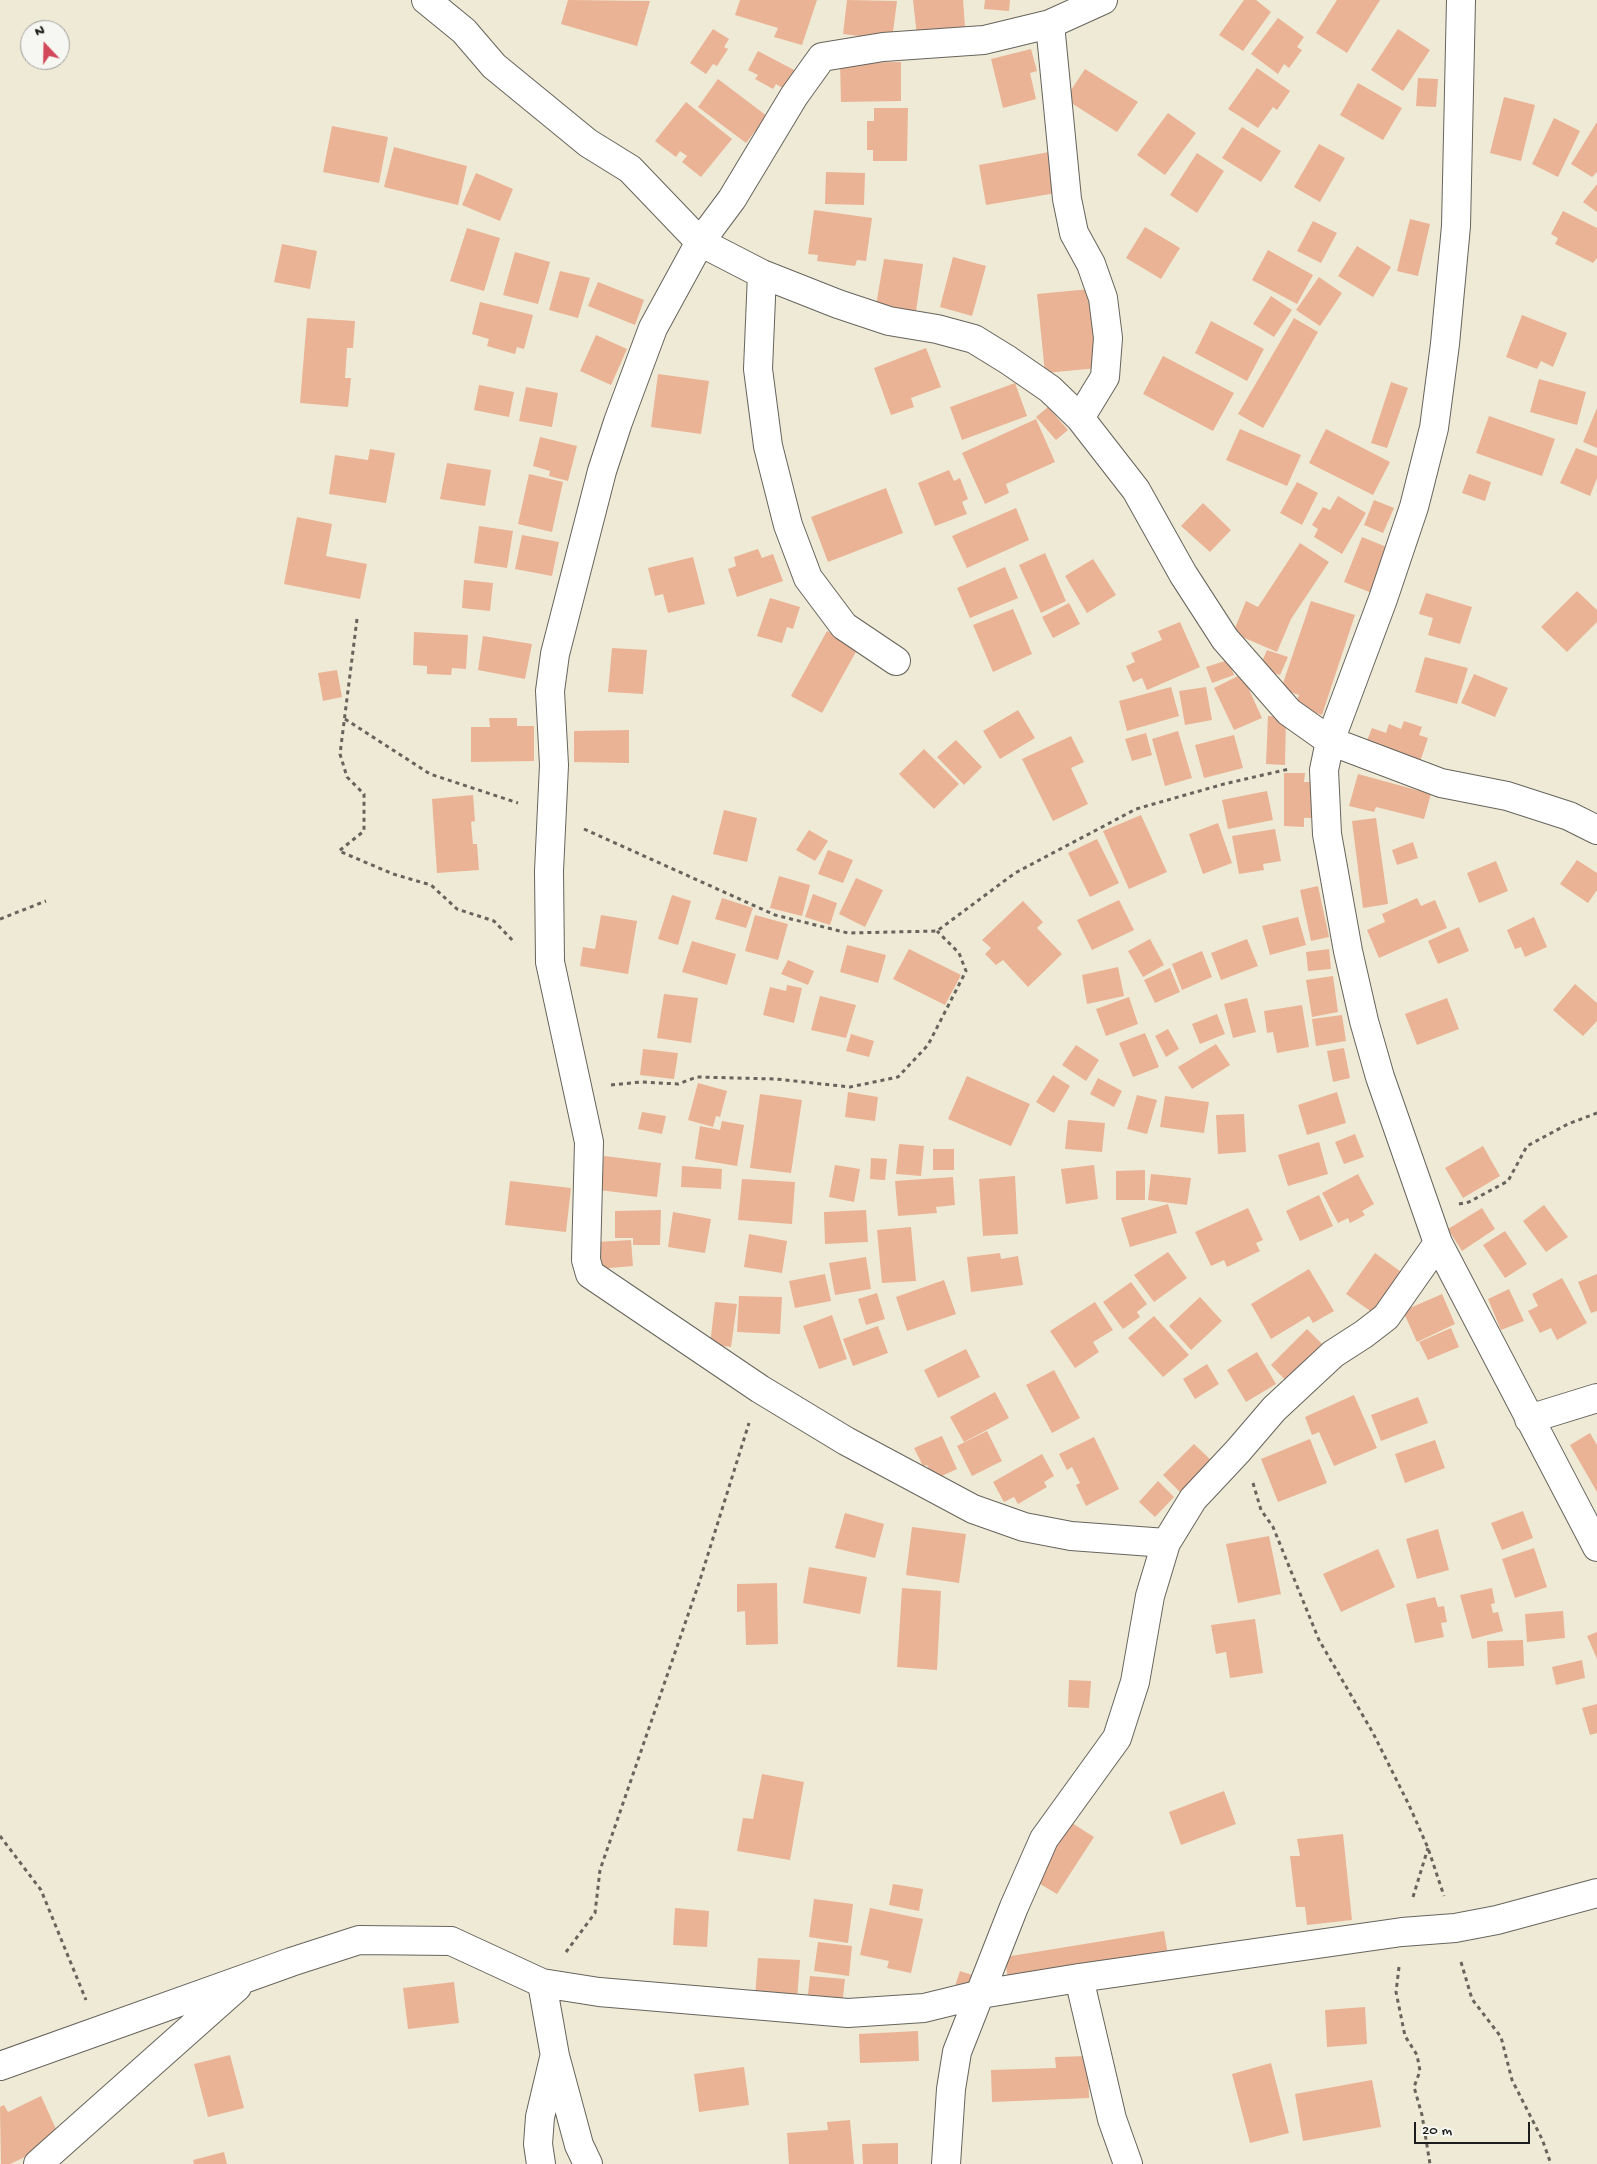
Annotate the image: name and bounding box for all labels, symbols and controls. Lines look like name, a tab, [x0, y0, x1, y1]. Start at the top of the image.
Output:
north arrow	[20, 20, 70, 70]
text: N	[32, 22, 47, 41]
scale bar	[1417, 2112, 1533, 2144]
text: 20 m	[1422, 2122, 1452, 2140]

